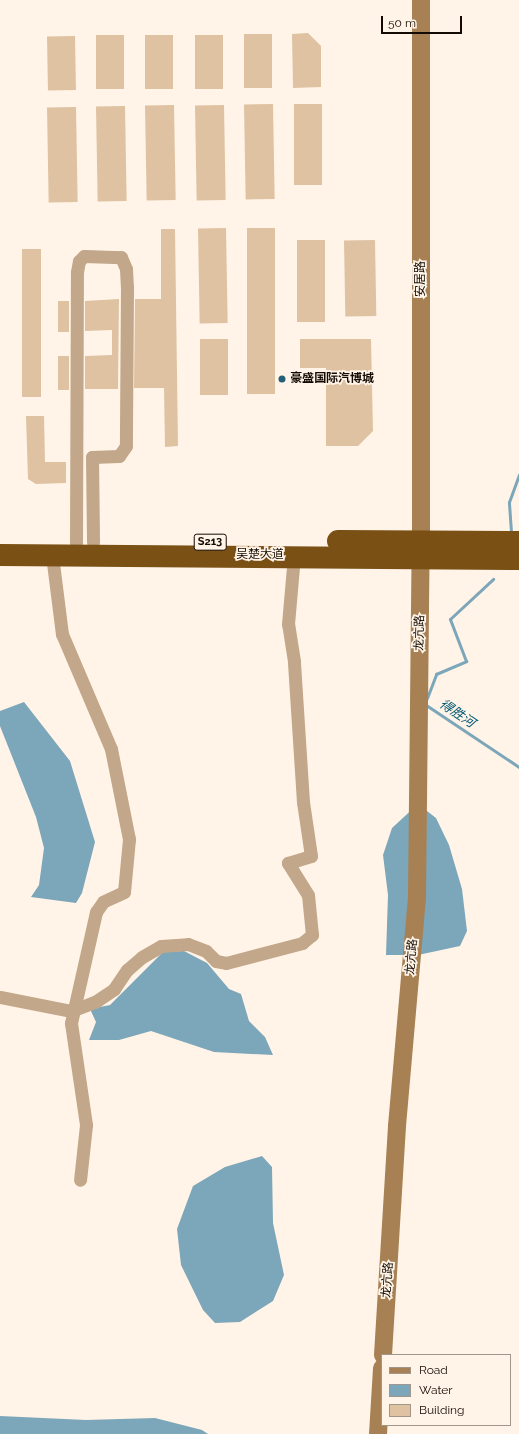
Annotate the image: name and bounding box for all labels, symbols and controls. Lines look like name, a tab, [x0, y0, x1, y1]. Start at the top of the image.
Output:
scale bar	[383, 8, 464, 34]
text: 50 m	[388, 16, 416, 30]
street label: 安居路	[414, 261, 428, 297]
place label: 豪盛国际汽博城	[290, 372, 374, 386]
marker: 豪盛国际汽博城	[277, 374, 287, 384]
road number: S213	[193, 533, 227, 551]
street label: 吴楚大道	[236, 548, 284, 562]
street label: 龙亢路	[412, 615, 428, 651]
water label: 得胜河	[436, 697, 478, 731]
street label: 龙亢路	[403, 938, 421, 976]
street label: 龙亢路	[380, 1262, 396, 1298]
legend	[381, 1354, 511, 1426]
text: Road	[419, 1363, 448, 1377]
text: Water	[419, 1383, 453, 1397]
text: Building	[419, 1403, 465, 1417]

